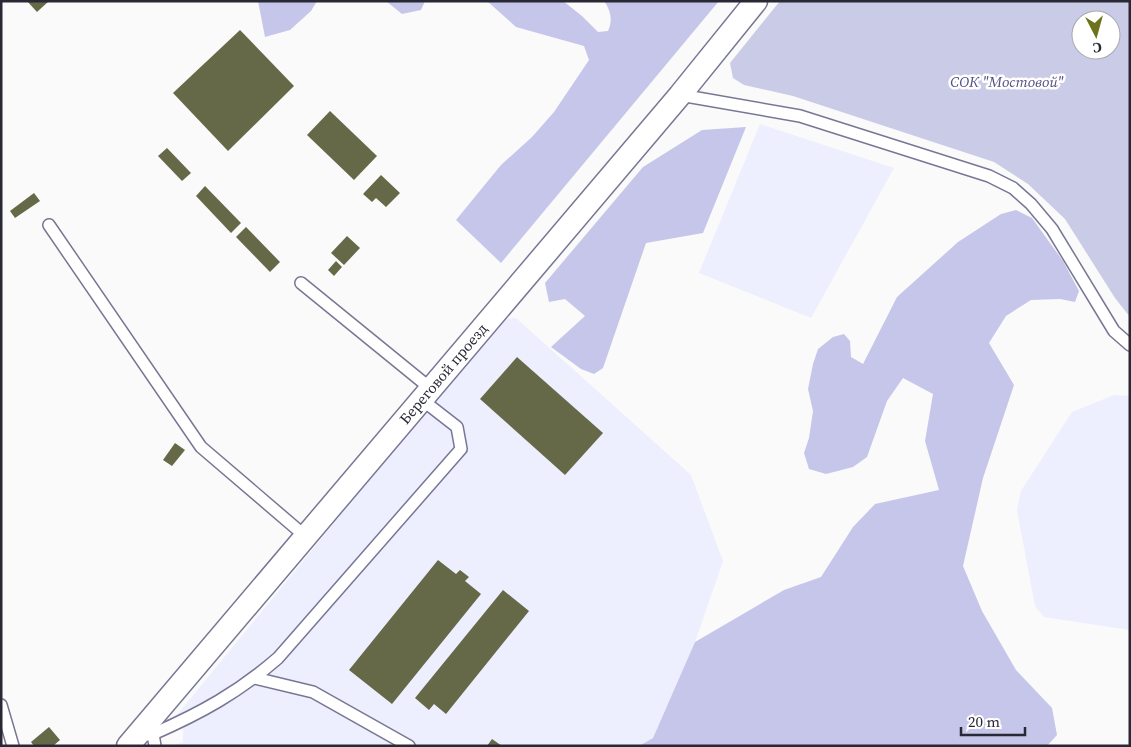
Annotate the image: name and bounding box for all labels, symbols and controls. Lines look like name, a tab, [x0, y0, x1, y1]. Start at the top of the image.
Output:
north arrow	[1071, 10, 1121, 60]
text: С	[1092, 38, 1103, 58]
park label: СОК "Мостовой"	[950, 71, 1064, 92]
street label: Береговой проезд	[394, 318, 492, 428]
scale bar	[961, 704, 1025, 736]
text: 20 m	[968, 711, 1000, 732]

